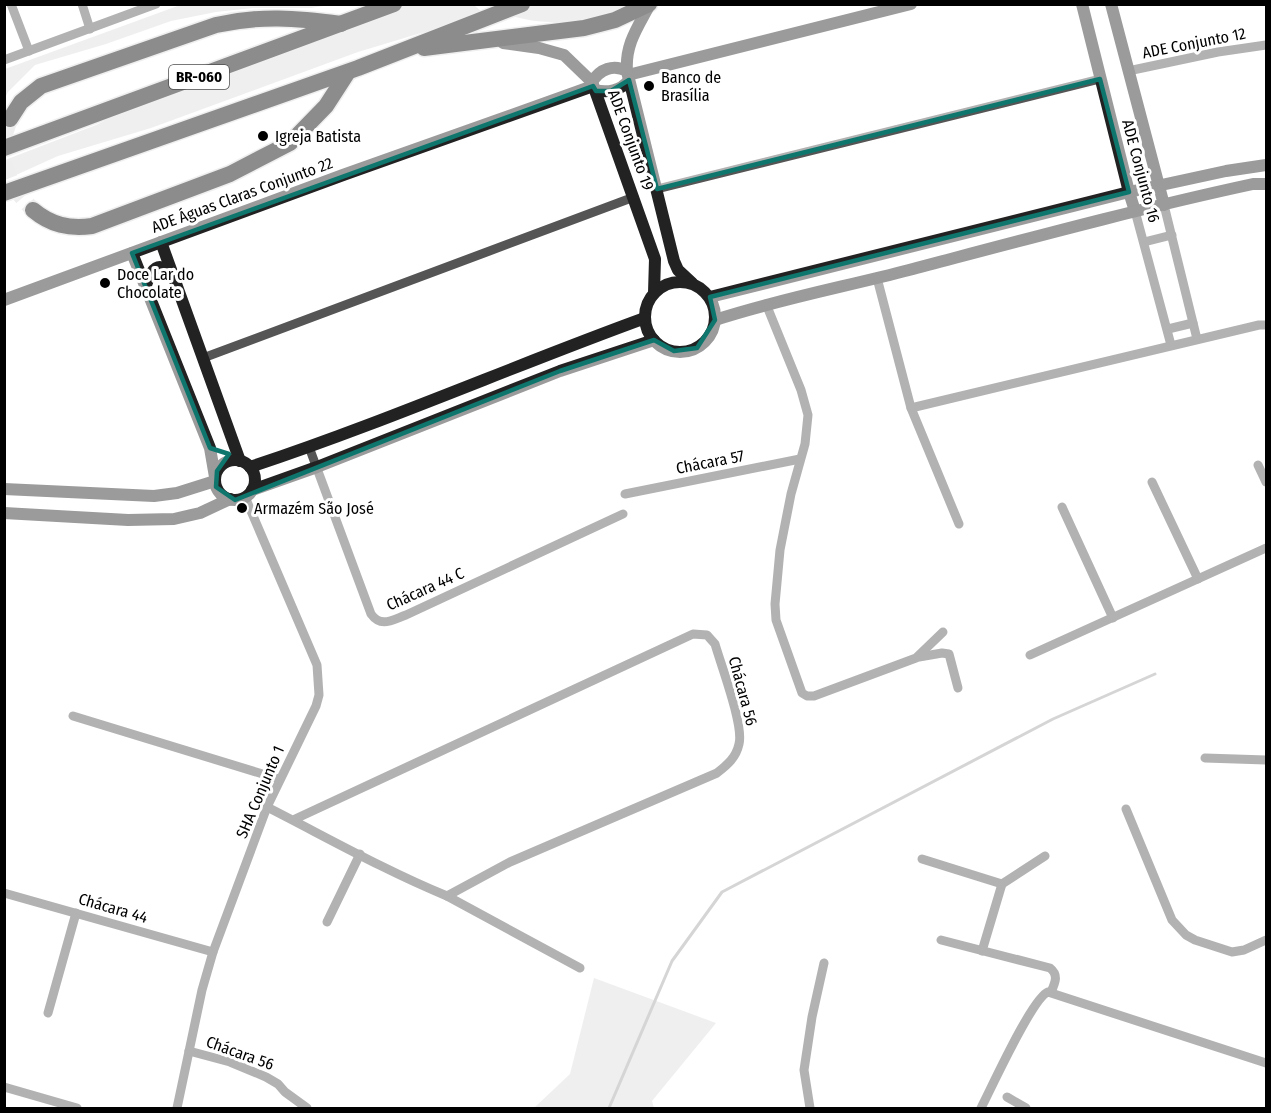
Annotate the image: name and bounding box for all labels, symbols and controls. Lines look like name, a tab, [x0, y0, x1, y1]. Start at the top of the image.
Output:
street label: ADE Conjunto 12	[1141, 24, 1247, 62]
road number: BR-060	[169, 65, 229, 89]
place label: Banco de Brasília	[661, 68, 721, 105]
marker: Banco de Brasília	[642, 79, 656, 93]
street label: ADE Conjunto 19	[604, 87, 658, 193]
street label: ADE Conjunto 16	[1118, 117, 1164, 225]
place label: Igreja Batista	[275, 127, 361, 146]
marker: Igreja Batista	[256, 129, 270, 143]
street label: ADE Águas Claras Conjunto 22	[149, 153, 335, 237]
place label: Doce Lar do Chocolate	[117, 265, 194, 302]
marker: Doce Lar do Chocolate	[98, 276, 112, 290]
street label: Chácara 57	[674, 446, 746, 478]
place label: Armazém São José	[254, 499, 374, 518]
marker: Armazém São José	[235, 501, 249, 515]
street label: Chácara 44 C	[383, 563, 467, 615]
street label: Chácara 56	[725, 654, 761, 728]
street label: SHA Conjunto 1	[232, 743, 288, 841]
street label: Chácara 44	[76, 889, 150, 927]
street label: Chácara 56	[204, 1032, 277, 1074]

